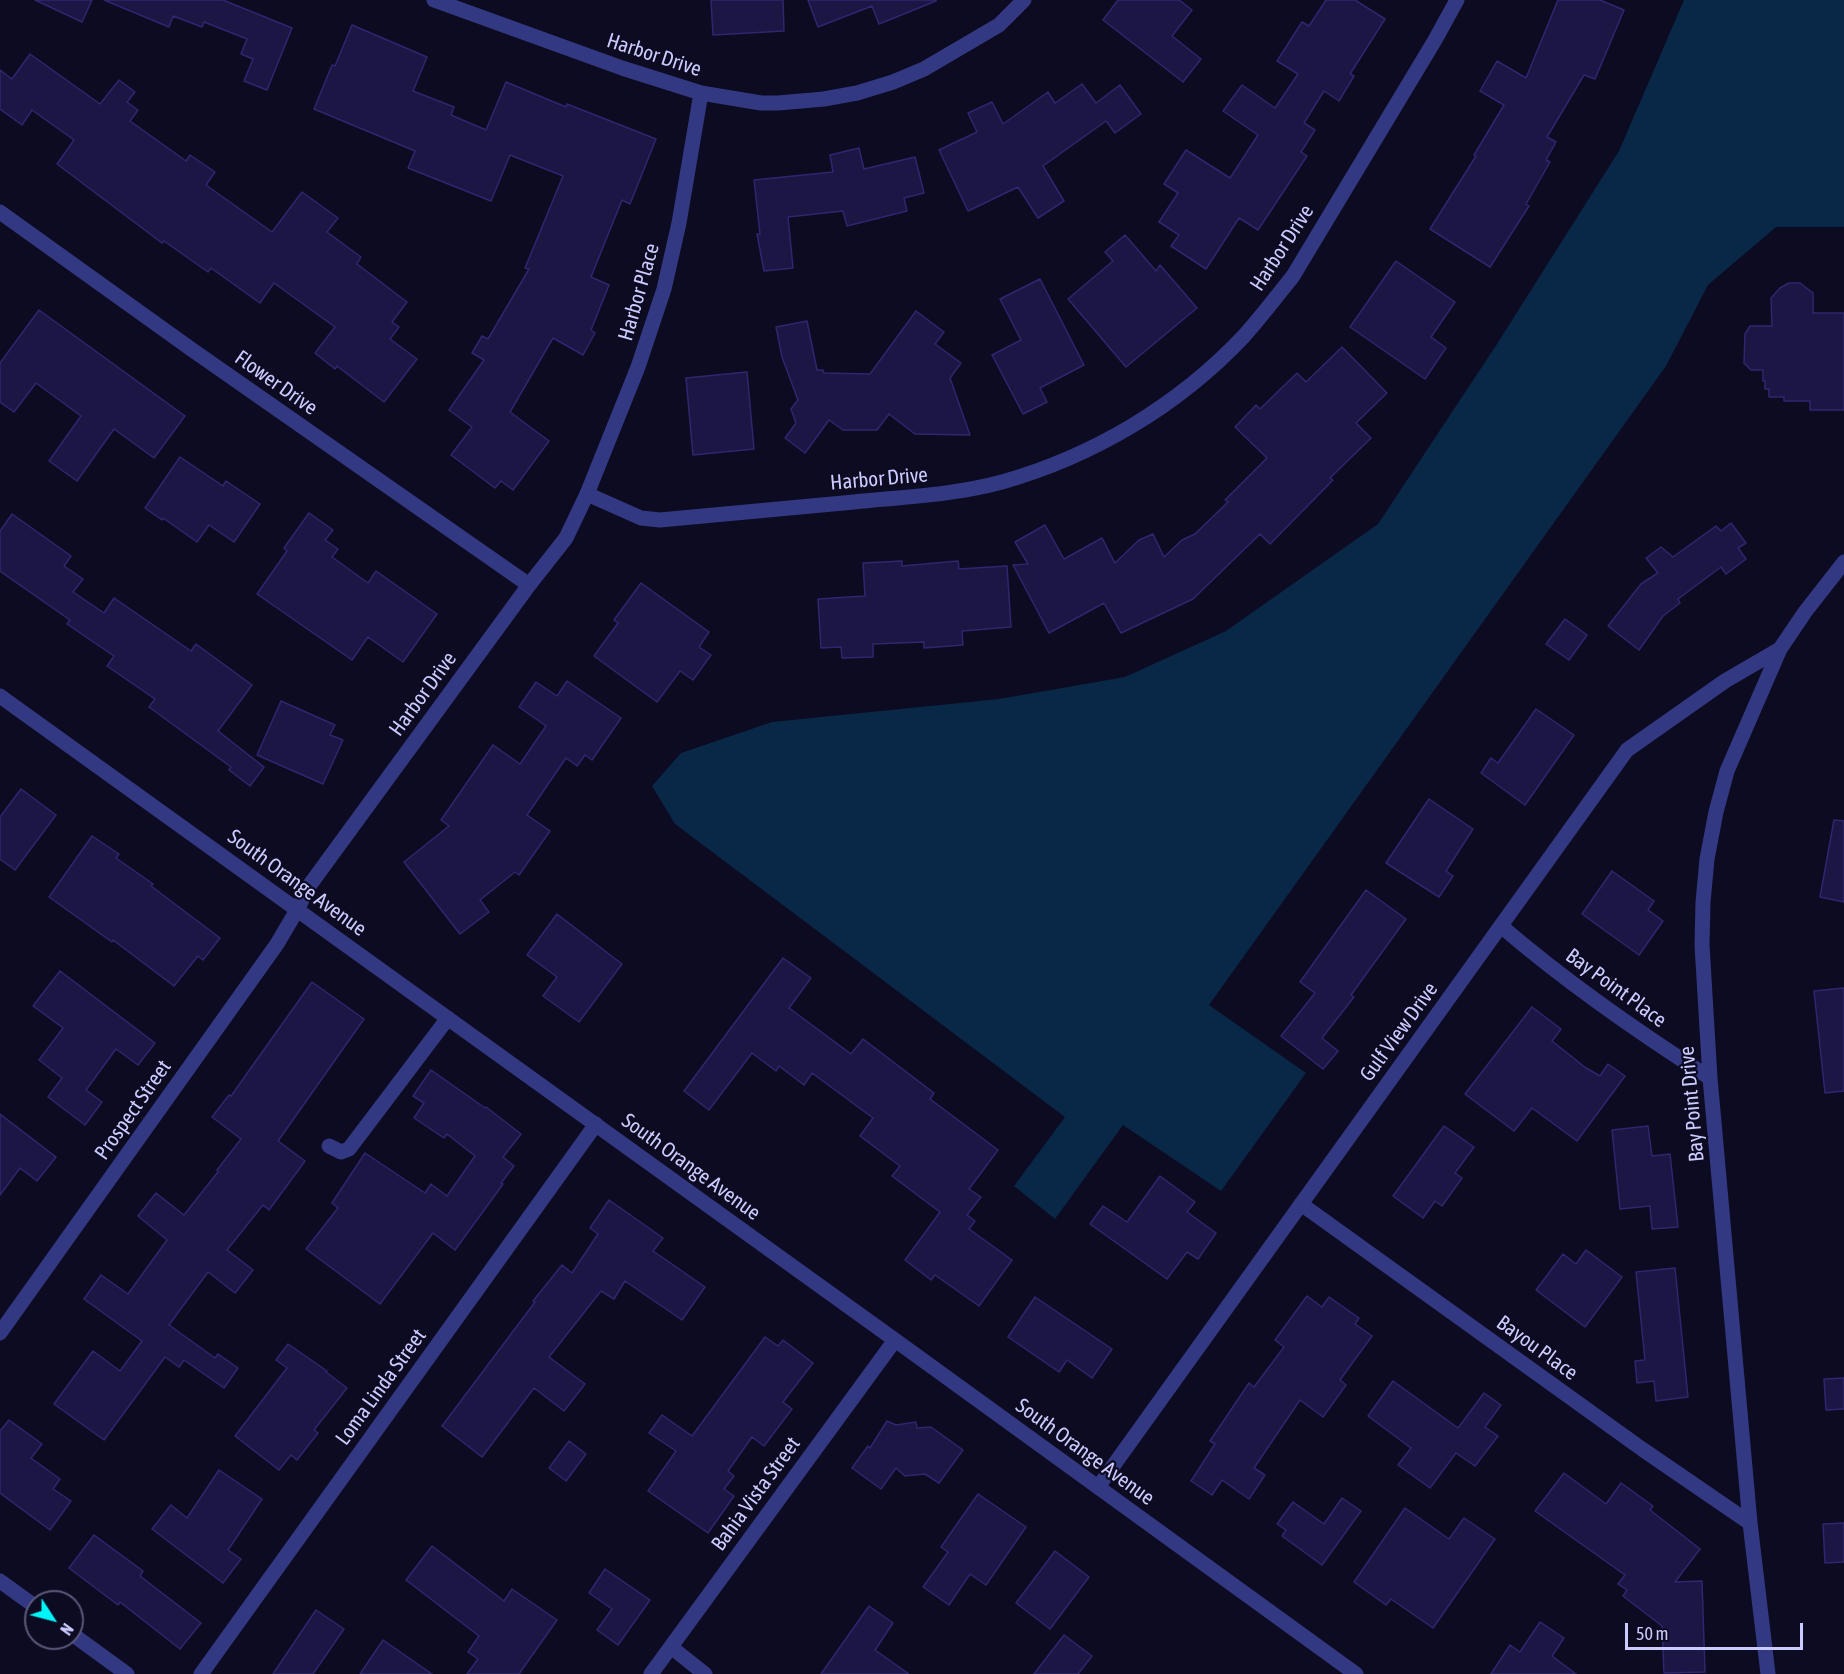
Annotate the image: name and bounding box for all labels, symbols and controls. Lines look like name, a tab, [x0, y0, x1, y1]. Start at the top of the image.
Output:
street label: Harbor Drive	[604, 28, 704, 82]
street label: Harbor Drive	[1245, 200, 1319, 296]
street label: Harbor Place	[613, 240, 665, 344]
street label: Flower Drive	[230, 345, 322, 421]
street label: Harbor Drive	[829, 462, 929, 496]
street label: Harbor Drive	[384, 647, 462, 741]
street label: South Orange Avenue	[223, 824, 371, 942]
street label: Bay Point Place	[1561, 943, 1671, 1033]
street label: Gulf View Drive	[1355, 978, 1443, 1086]
street label: Bay Point Drive	[1674, 1045, 1710, 1163]
street label: Prospect Street	[89, 1055, 177, 1165]
street label: South Orange Avenue	[617, 1108, 765, 1226]
street label: Bayou Place	[1492, 1310, 1582, 1386]
street label: Loma Linda Street	[330, 1324, 432, 1450]
street label: South Orange Avenue	[1011, 1393, 1159, 1511]
street label: Bahia Vista Street	[706, 1432, 806, 1556]
north arrow	[24, 1590, 84, 1650]
scale bar	[1628, 1611, 1806, 1649]
text: N	[57, 1620, 77, 1639]
text: 50 m	[1636, 1623, 1668, 1644]

